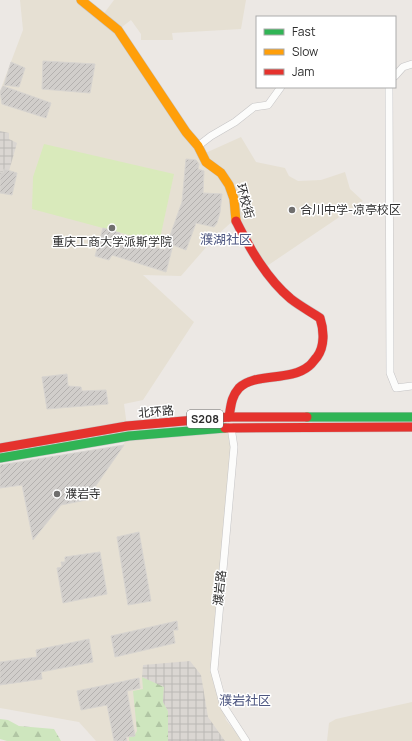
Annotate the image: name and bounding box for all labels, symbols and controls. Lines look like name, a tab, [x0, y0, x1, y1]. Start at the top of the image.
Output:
legend	[256, 16, 396, 88]
text: Fast	[292, 23, 316, 40]
text: Slow	[292, 43, 318, 60]
text: Jam	[292, 63, 314, 80]
street label: 环校街	[233, 181, 258, 220]
place label: 合川中学-凉亭校区	[300, 201, 401, 218]
marker: 合川中学-凉亭校区	[287, 205, 297, 215]
marker: 重庆工商大学派斯学院	[107, 223, 117, 233]
district label: 濮湖社区	[200, 230, 252, 248]
place label: 重庆工商大学派斯学院	[52, 233, 172, 250]
street label: 北环路	[137, 401, 175, 422]
road number: S208	[187, 410, 223, 428]
place label: 濮岩寺	[65, 485, 101, 502]
marker: 濮岩寺	[52, 489, 62, 499]
street label: 濮岩路	[209, 569, 230, 607]
district label: 濮岩社区	[219, 691, 271, 709]

